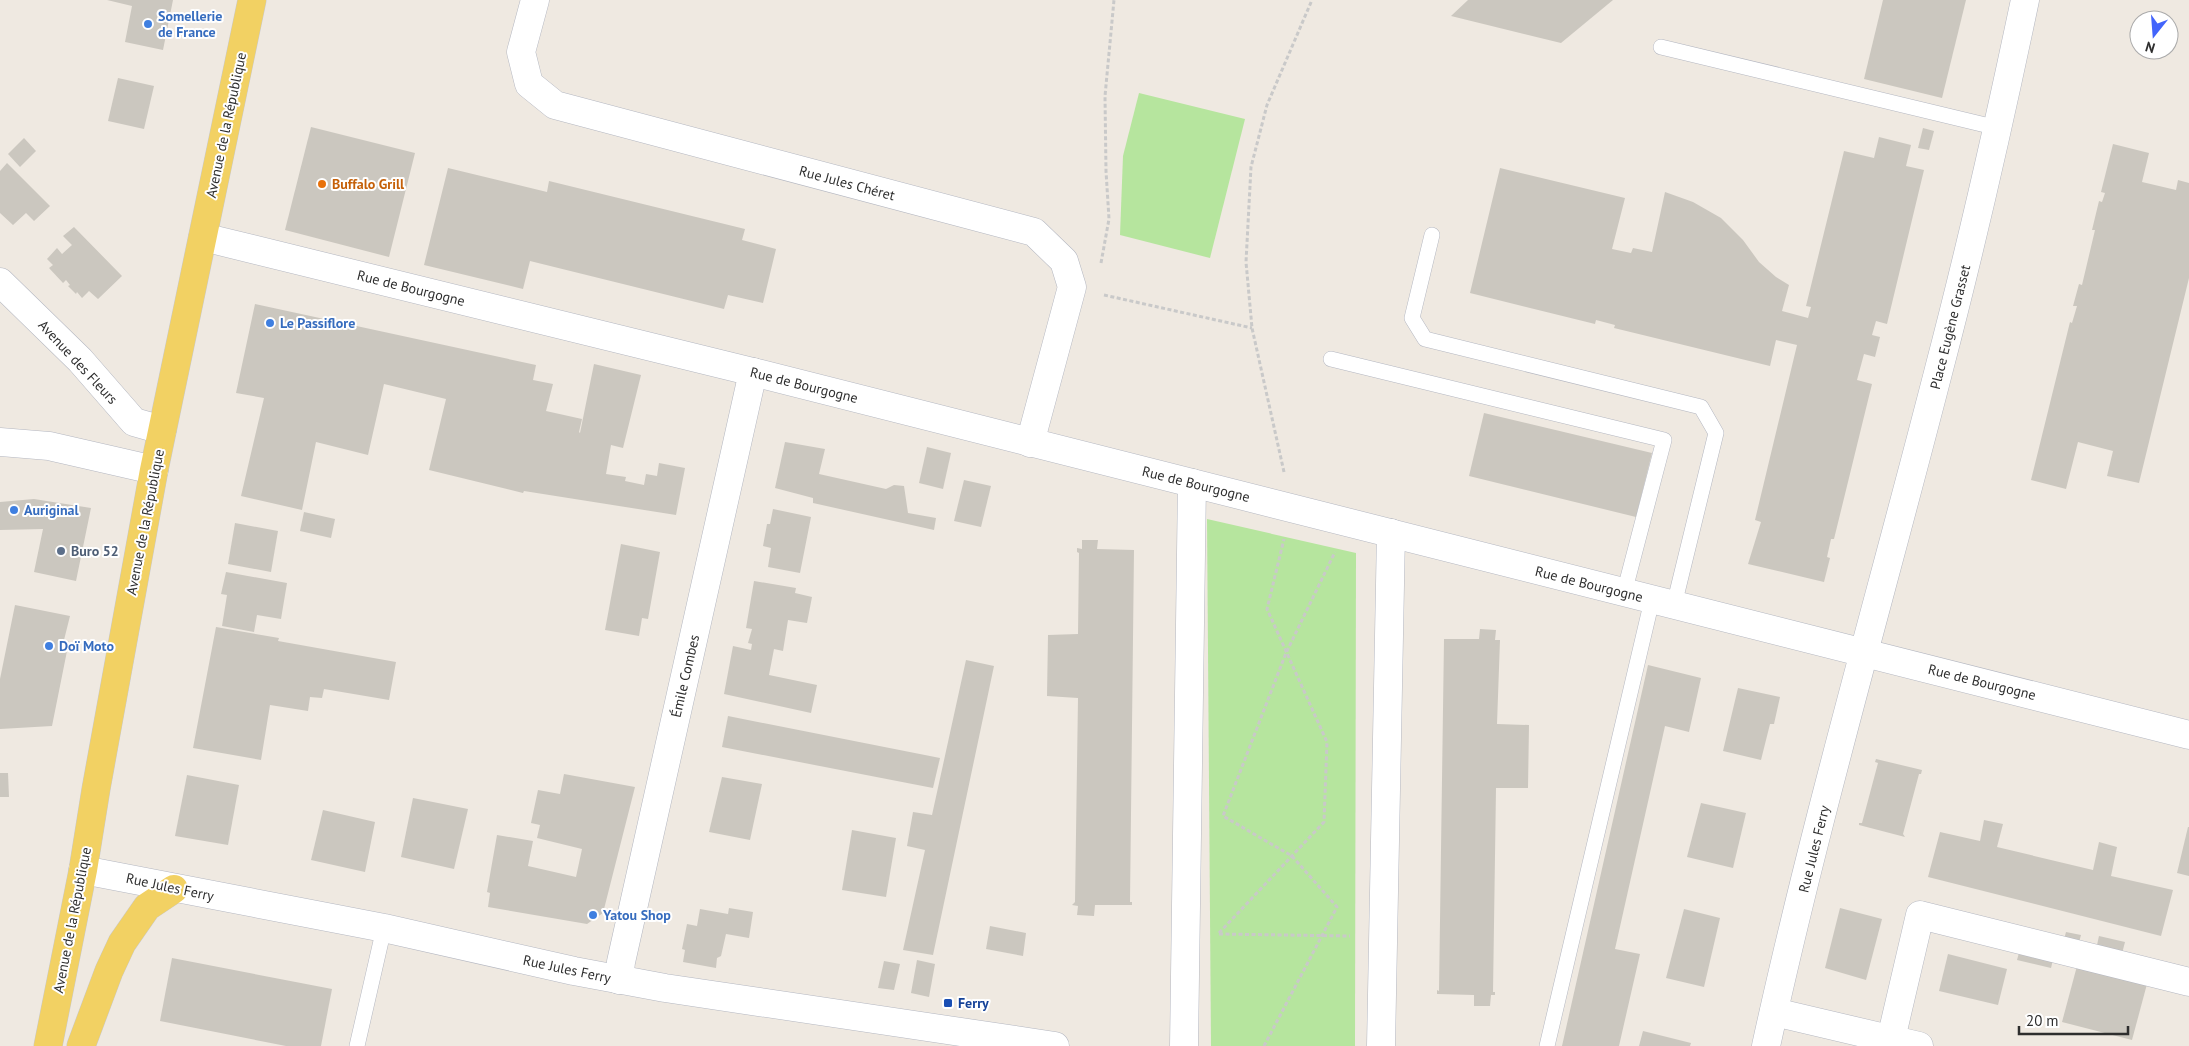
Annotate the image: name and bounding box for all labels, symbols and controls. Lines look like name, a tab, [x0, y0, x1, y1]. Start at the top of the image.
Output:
place label: Somellerie de France	[158, 7, 222, 41]
north arrow	[2129, 10, 2179, 60]
marker: Somellerie de France	[142, 18, 154, 30]
text: N	[2143, 37, 2157, 57]
street label: Avenue de la République	[202, 51, 250, 199]
street label: Rue Jules Chéret	[797, 162, 897, 204]
place label: Buffalo Grill	[332, 175, 405, 193]
marker: Buffalo Grill	[316, 178, 328, 190]
street label: Place Eugène Grasset	[1926, 263, 1974, 391]
street label: Rue de Bourgogne	[355, 266, 467, 310]
place label: Le Passiflore	[280, 314, 355, 332]
street label: Avenue des Fleurs	[34, 316, 122, 408]
marker: Le Passiflore	[264, 317, 276, 329]
street label: Rue de Bourgogne	[748, 363, 860, 407]
street label: Avenue de la République	[122, 448, 168, 596]
street label: Rue de Bourgogne	[1140, 462, 1252, 506]
place label: Auriginal	[24, 501, 80, 519]
marker: Auriginal	[8, 504, 20, 516]
place label: Buro 52	[71, 542, 119, 560]
marker: Buro 52	[55, 545, 67, 557]
street label: Rue de Bourgogne	[1533, 562, 1645, 606]
street label: Émile Combes	[667, 633, 703, 719]
place label: Doï Moto	[59, 637, 114, 655]
marker: Doï Moto	[43, 640, 55, 652]
street label: Rue de Bourgogne	[1926, 660, 2038, 704]
street label: Rue Jules Ferry	[1794, 803, 1834, 895]
street label: Avenue de la République	[49, 846, 95, 994]
street label: Rue Jules Ferry	[124, 869, 216, 905]
place label: Yatou Shop	[602, 906, 671, 924]
marker: Yatou Shop	[587, 909, 599, 921]
street label: Rue Jules Ferry	[521, 951, 613, 987]
place label: Ferry	[958, 994, 989, 1012]
marker: Ferry	[942, 997, 954, 1009]
scale bar	[2019, 1004, 2128, 1036]
text: 20 m	[2026, 1011, 2059, 1030]

